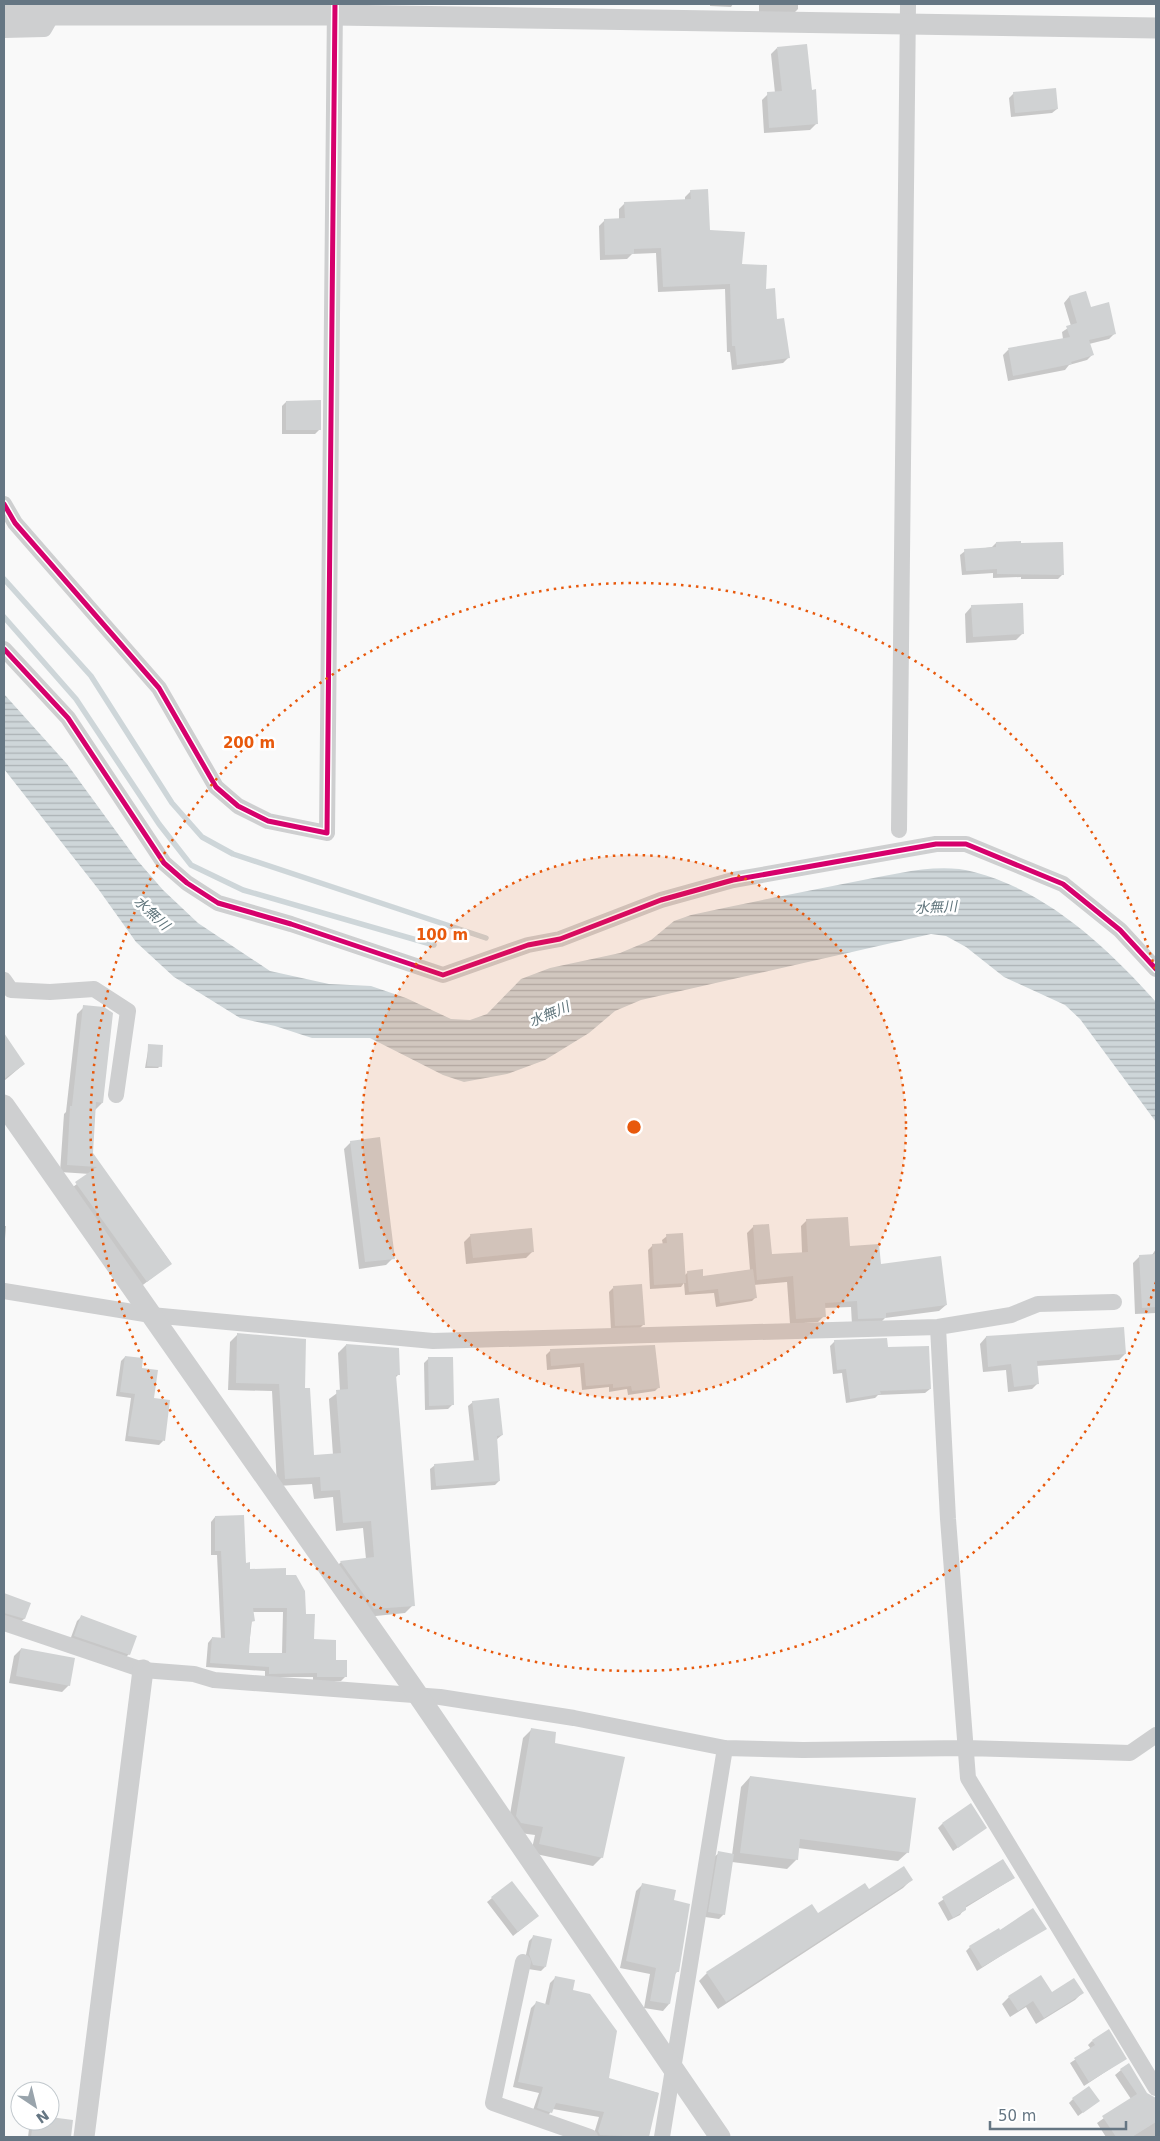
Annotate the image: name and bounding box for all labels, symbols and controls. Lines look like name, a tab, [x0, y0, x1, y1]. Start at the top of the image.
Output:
text: 200 m	[223, 734, 275, 752]
water label: 水無川	[131, 893, 174, 935]
water label: 水無川	[915, 898, 959, 916]
text: 100 m	[416, 926, 468, 944]
water label: 水無川	[527, 998, 573, 1030]
centre of rings	[625, 1118, 643, 1136]
north arrow	[10, 2081, 60, 2131]
scale bar	[990, 2098, 1126, 2130]
text: N	[33, 2107, 52, 2127]
text: 50 m	[998, 2107, 1036, 2125]

